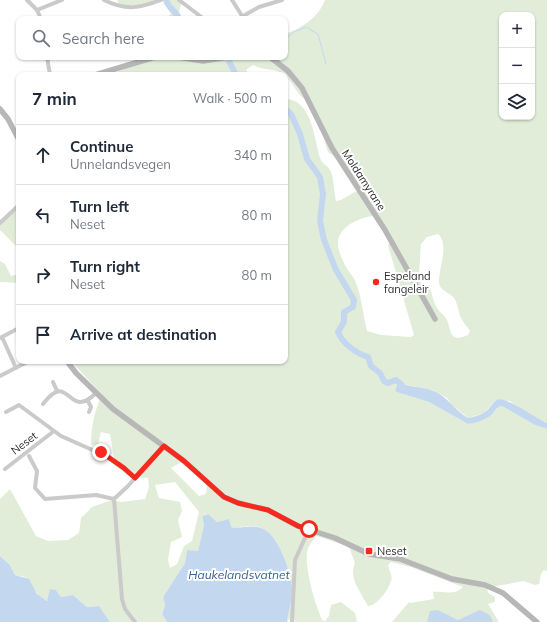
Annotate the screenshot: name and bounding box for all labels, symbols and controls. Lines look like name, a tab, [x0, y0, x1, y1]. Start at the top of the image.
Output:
map controls	[499, 12, 535, 120]
button: +	[499, 12, 535, 48]
search box	[16, 16, 288, 60]
icon: search	[30, 27, 52, 49]
text: Search here	[62, 29, 144, 48]
button: −	[499, 48, 535, 84]
button: layers	[499, 84, 535, 120]
text: 7 min	[32, 88, 77, 109]
text: Walk · 500 m	[193, 90, 272, 106]
text: Continue	[70, 137, 133, 156]
icon: ahead	[32, 144, 54, 166]
text: 340 m	[234, 147, 272, 163]
street label: Moldamyrane	[339, 147, 389, 213]
text: Unnelandsvegen	[70, 156, 171, 172]
text: Turn left	[70, 197, 129, 216]
icon: left	[32, 204, 54, 226]
text: 80 m	[242, 207, 272, 223]
text: Neset	[70, 216, 105, 232]
text: Turn right	[70, 257, 140, 276]
icon: right	[32, 264, 54, 286]
text: 80 m	[242, 267, 272, 283]
place label: Espeland fangeleir	[384, 269, 431, 296]
text: Neset	[70, 276, 105, 292]
marker: Espeland fangeleir	[371, 277, 381, 287]
icon: arrive	[32, 324, 54, 346]
text: Arrive at destination	[70, 325, 217, 344]
street label: Neset	[8, 428, 40, 457]
route end	[92, 443, 110, 461]
route start	[300, 520, 318, 538]
place label: Neset	[377, 544, 407, 558]
marker: Neset	[364, 546, 374, 556]
water label: Haukelandsvatnet	[188, 567, 290, 582]

